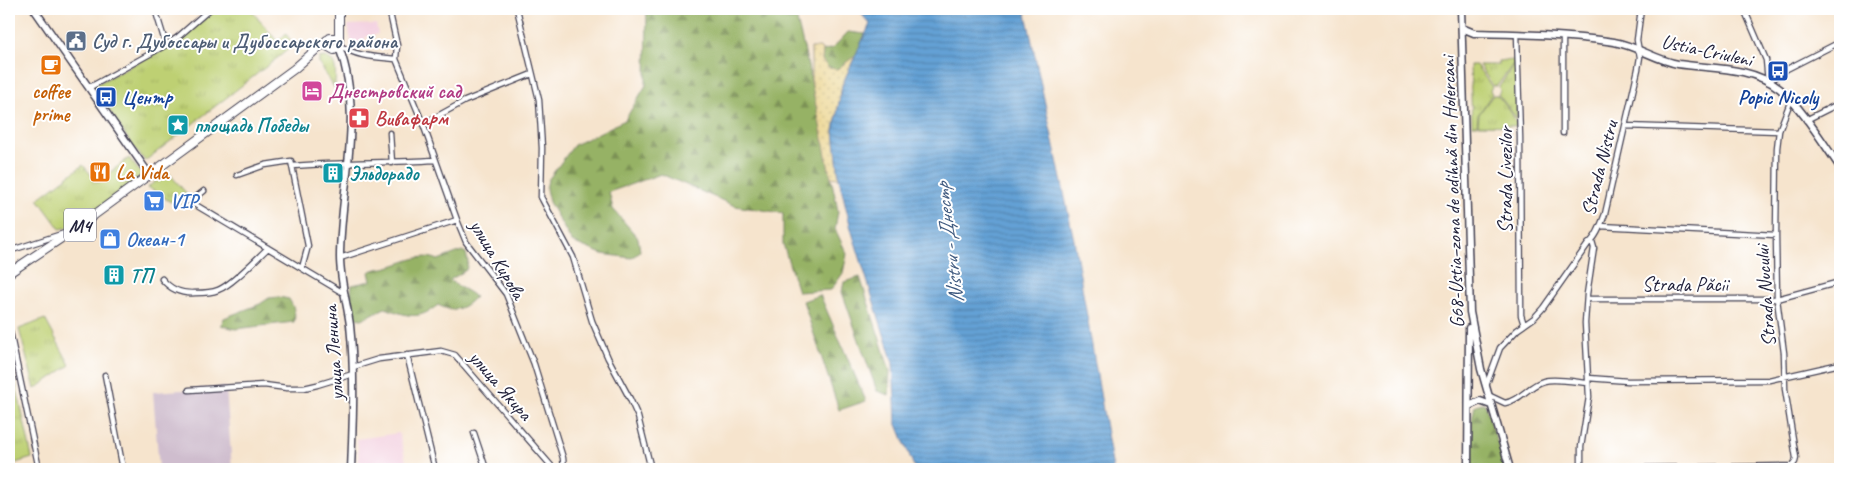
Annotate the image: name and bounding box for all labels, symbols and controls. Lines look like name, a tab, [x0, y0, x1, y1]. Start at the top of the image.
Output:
public building icon: Суд г. Дубоссары и Дубоссарского района	[64, 29, 88, 53]
place label: Суд г. Дубоссары и Дубоссарского района	[92, 29, 399, 55]
street label: Ustia-Criuleni	[1659, 29, 1757, 73]
cafe icon: coffee prime	[39, 53, 63, 77]
street label: G68-Ustia–zona de odihnă din Holercani	[1435, 53, 1470, 328]
bus stop icon: Popic Nicoly	[1766, 59, 1790, 83]
place label: coffee prime	[32, 79, 71, 127]
hotel icon: Днестровский сад	[300, 79, 324, 103]
place label: Днестровский сад	[328, 79, 463, 104]
bus stop icon: Центр	[94, 85, 118, 109]
place label: Центр	[122, 85, 174, 110]
place label: Popic Nicoly	[1738, 85, 1820, 111]
pharmacy icon: Вивафарм	[347, 106, 371, 130]
place label: Вивафарм	[375, 106, 449, 131]
place icon: площадь Победы	[166, 113, 190, 137]
place label: площадь Победы	[194, 113, 310, 138]
street label: Strada Nistru	[1576, 116, 1624, 218]
street label: Strada Livezilor	[1493, 125, 1518, 233]
restaurant icon: La Vida	[88, 160, 112, 184]
place label: La Vida	[116, 160, 170, 185]
building icon: Эльдорадо	[321, 161, 345, 185]
place label: Эльдорадо	[349, 161, 420, 186]
water label: Nistru - Днестр	[928, 178, 969, 305]
supermarket icon: VIP	[142, 189, 166, 213]
place label: VIP	[170, 189, 201, 214]
road number: M4	[64, 208, 96, 242]
street label: улица Кирова	[464, 214, 532, 305]
shop icon: Океан-1	[98, 227, 122, 251]
place label: Океан-1	[126, 227, 186, 252]
street label: Strada Nucului	[1749, 242, 1782, 348]
building icon: ТП	[102, 263, 126, 287]
place label: ТП	[130, 263, 156, 288]
street label: Strada Păcii	[1642, 272, 1730, 297]
street label: улица Ленина	[318, 303, 349, 402]
street label: улица Якира	[463, 344, 539, 427]

